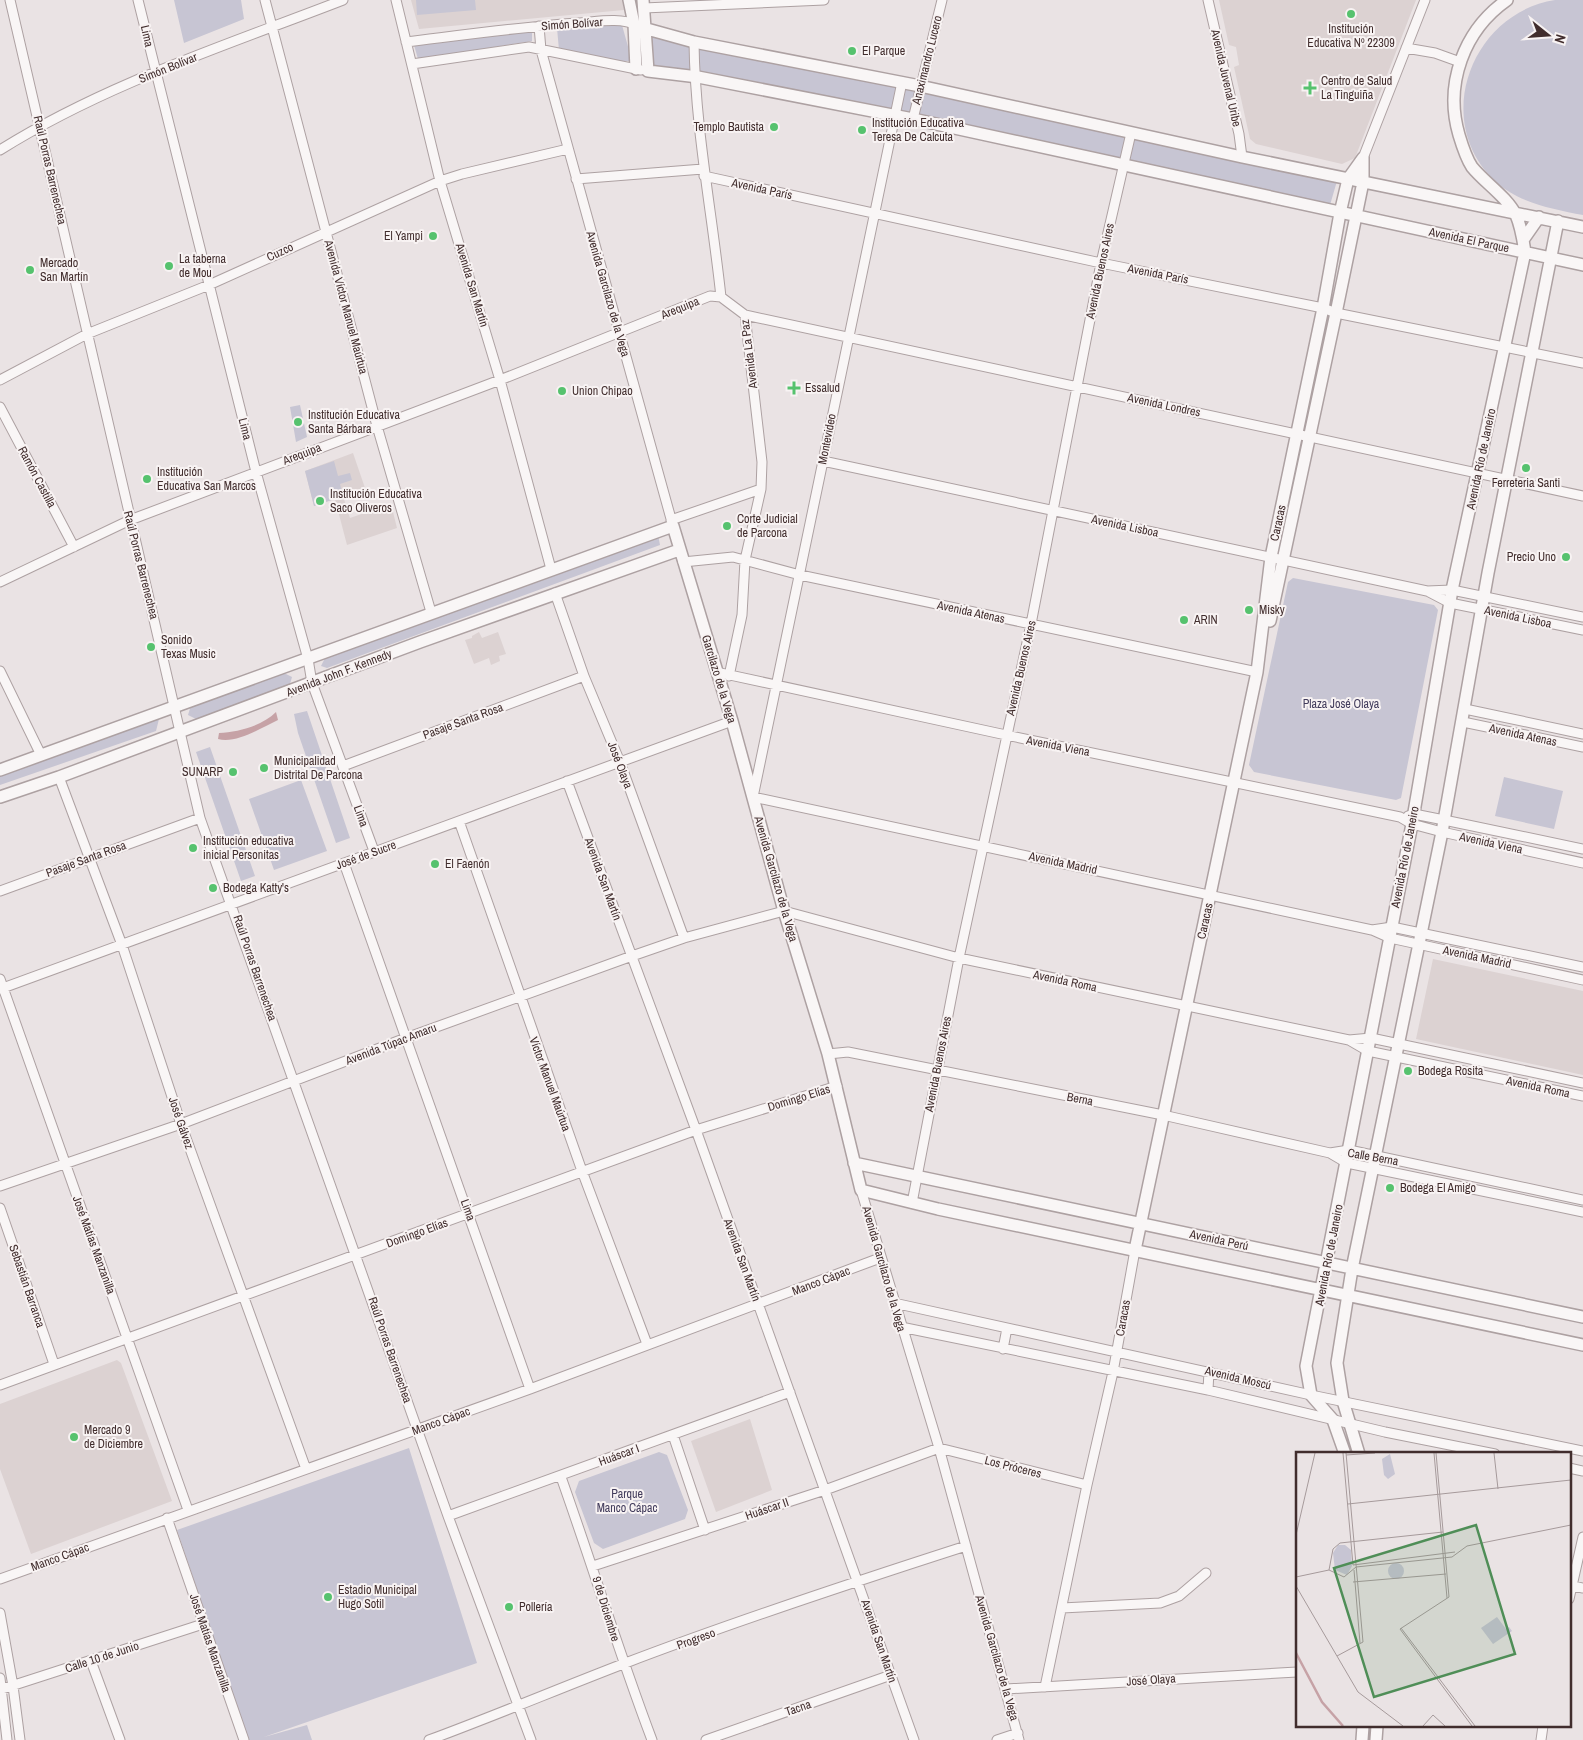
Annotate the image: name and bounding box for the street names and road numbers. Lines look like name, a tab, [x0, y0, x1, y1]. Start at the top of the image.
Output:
street label: Simón Bolívar	[541, 14, 604, 34]
street label: Anaximandro Lucero	[908, 14, 946, 107]
street label: Lima	[137, 24, 157, 49]
street label: Avenida Juvenal Uribe	[1207, 27, 1245, 128]
street label: Simón Bolívar	[136, 49, 200, 87]
street label: Raúl Porras Barrenechea	[30, 114, 70, 226]
street label: Avenida París	[729, 175, 794, 203]
street label: Avenida Buenos Aires	[1082, 222, 1118, 321]
street label: Avenida El Parque	[1426, 223, 1511, 256]
street label: Avenida Garcilazo de la Vega	[582, 228, 634, 359]
street label: Avenida Víctor Manuel Maúrtua	[320, 237, 372, 376]
street label: Cuzco	[264, 239, 296, 265]
street label: Avenida San Martín	[451, 240, 492, 329]
street label: Avenida París	[1125, 260, 1190, 288]
street label: Arequipa	[658, 293, 702, 323]
street label: Avenida La Paz	[737, 319, 761, 390]
street label: Avenida Londres	[1125, 389, 1202, 421]
street label: Avenida Río de Janeiro	[1462, 407, 1500, 512]
street label: Montevideo	[814, 412, 840, 466]
street label: Lima	[235, 416, 256, 442]
street label: Arequipa	[280, 439, 324, 469]
street label: Ramón Castilla	[14, 444, 60, 511]
street label: Caracas	[1266, 503, 1290, 543]
street label: Raúl Porras Barrenechea	[120, 509, 162, 621]
street label: Avenida Lisboa	[1089, 511, 1161, 541]
street label: Avenida Atenas	[935, 597, 1006, 627]
street label: Avenida Lisboa	[1482, 602, 1554, 632]
street label: Avenida Buenos Aires	[1002, 619, 1040, 718]
street label: Garcilazo de la Vega	[698, 633, 740, 726]
street label: Avenida John F. Kennedy	[283, 645, 394, 701]
street label: Pasaje Santa Rosa	[421, 699, 506, 743]
street label: Avenida Atenas	[1487, 720, 1558, 750]
street label: Avenida Viena	[1024, 732, 1092, 760]
street label: José Olaya	[604, 739, 636, 791]
street label: Lima	[350, 803, 372, 830]
street label: Avenida Río de Janeiro	[1387, 805, 1423, 910]
street label: Avenida Garcilazo de la Vega	[750, 813, 802, 944]
street label: Avenida Viena	[1457, 828, 1525, 858]
street label: Avenida San Martín	[580, 835, 625, 923]
street label: Pasaje Santa Rosa	[44, 837, 129, 881]
street label: José de Sucre	[334, 837, 398, 873]
street label: Avenida Madrid	[1026, 848, 1099, 878]
street label: Caracas	[1193, 901, 1217, 941]
street label: Raúl Porras Barrenechea	[229, 913, 281, 1024]
street label: Avenida Madrid	[1440, 942, 1513, 972]
street label: Avenida Roma	[1031, 966, 1099, 996]
street label: Avenida Buenos Aires	[921, 1015, 955, 1114]
street label: Avenida Túpac Amaru	[342, 1019, 439, 1069]
street label: Víctor Manuel Maúrtua	[525, 1035, 575, 1134]
street label: Avenida Roma	[1504, 1072, 1572, 1102]
street label: Domingo Elías	[766, 1081, 832, 1115]
street label: Berna	[1066, 1089, 1095, 1109]
street label: José Gálvez	[165, 1095, 197, 1151]
street label: Calle Berna	[1346, 1145, 1400, 1169]
street label: José Matías Manzanilla	[69, 1194, 119, 1297]
street label: Lima	[457, 1197, 479, 1224]
street label: Avenida Garcilazo de la Vega	[858, 1203, 910, 1334]
street label: Avenida Río de Janeiro	[1311, 1203, 1347, 1308]
street label: Domingo Elías	[384, 1214, 450, 1252]
street label: Avenida San Martín	[719, 1216, 764, 1304]
street label: Avenida Perú	[1187, 1226, 1250, 1254]
street label: Sebastián Barranca	[5, 1242, 49, 1330]
street label: Manco Cápac	[790, 1263, 852, 1299]
street label: Raúl Porras Barrenechea	[364, 1295, 416, 1406]
street label: Caracas	[1112, 1298, 1134, 1337]
street label: Avenida Moscú	[1202, 1362, 1273, 1393]
street label: Manco Cápac	[410, 1403, 472, 1439]
street label: Huáscar I	[596, 1440, 642, 1470]
street label: Los Próceres	[983, 1452, 1043, 1482]
street label: Huáscar II	[743, 1494, 791, 1524]
street label: Manco Cápac	[29, 1539, 91, 1575]
street label: 9 de Diciembre	[589, 1574, 623, 1644]
street label: José Matías Manzanilla	[186, 1592, 235, 1695]
street label: Avenida Garcilazo de la Vega	[971, 1592, 1023, 1723]
street label: Avenida San Martín	[857, 1596, 901, 1685]
street label: Progreso	[674, 1625, 718, 1653]
street label: Calle 10 de Junio	[63, 1638, 141, 1676]
street label: José Olaya	[1126, 1670, 1177, 1690]
street label: Tacna	[783, 1696, 814, 1720]

